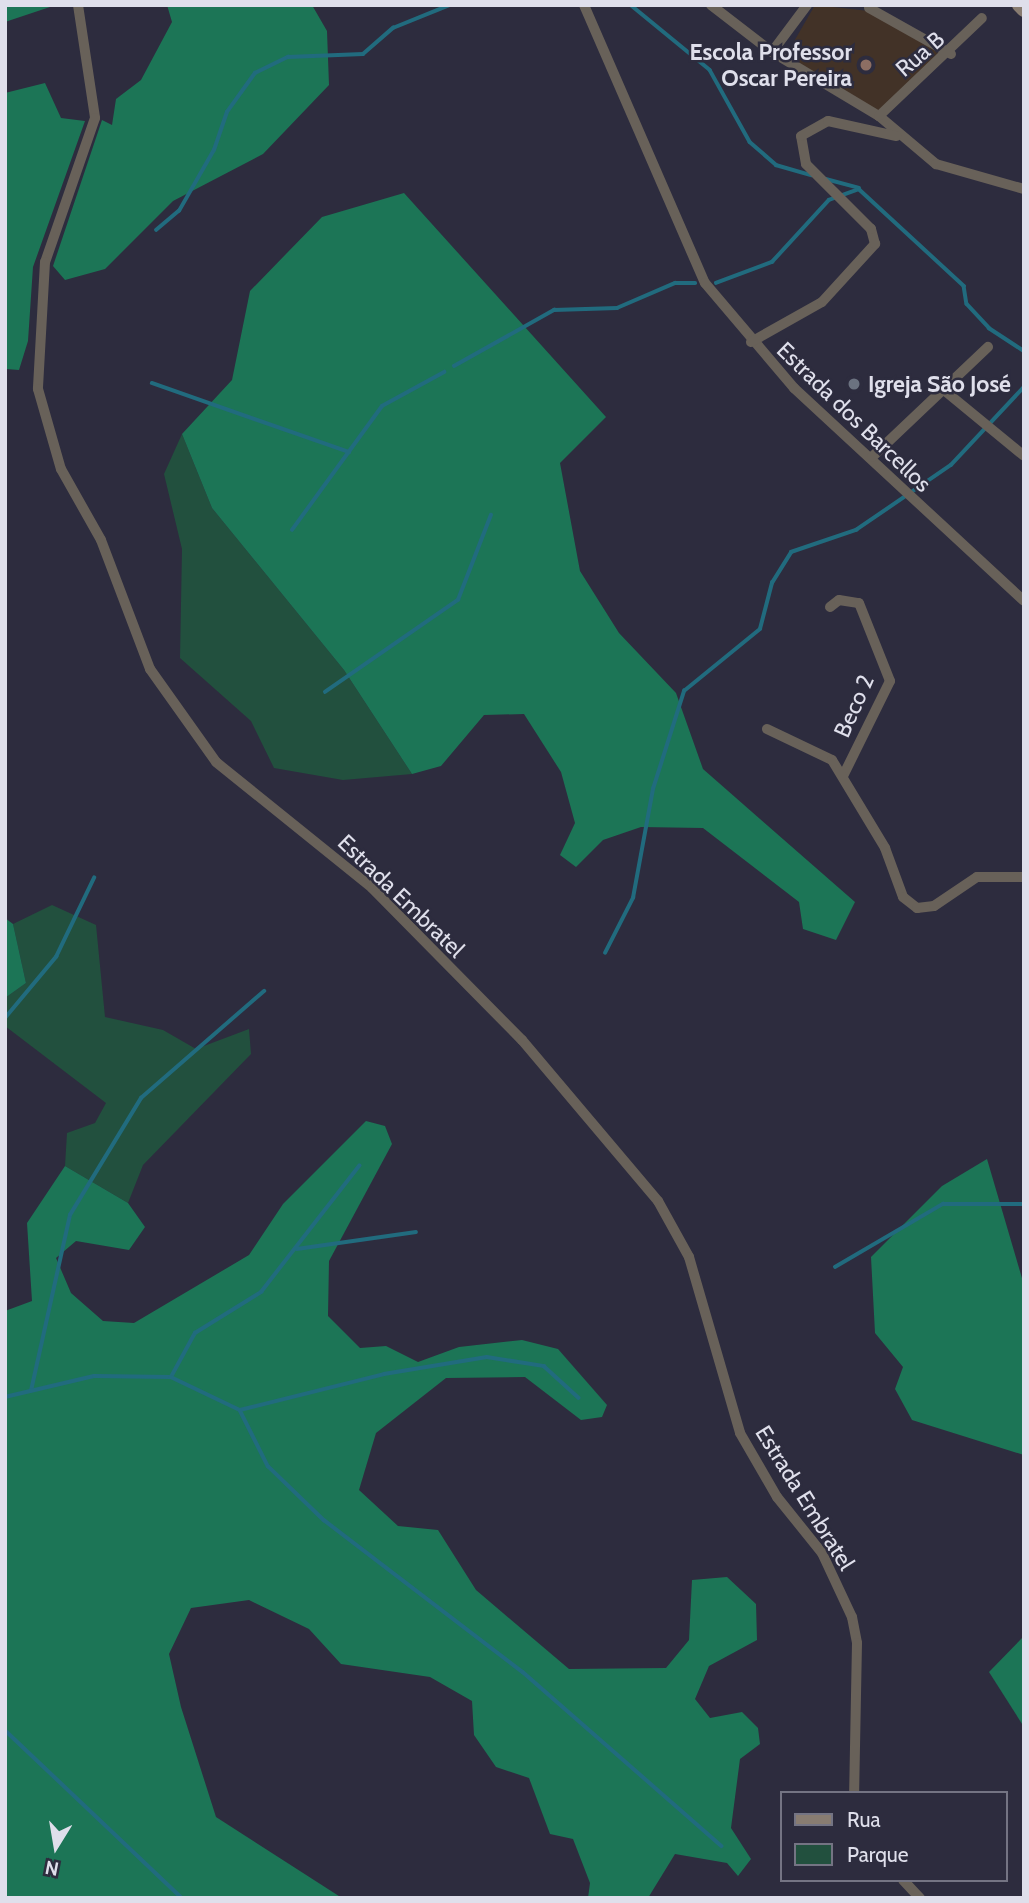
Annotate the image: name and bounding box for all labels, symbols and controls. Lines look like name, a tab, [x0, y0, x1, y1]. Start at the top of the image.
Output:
street label: Rua B	[890, 25, 950, 83]
place label: Escola Professor Oscar Pereira	[689, 38, 852, 92]
marker: Escola Professor Oscar Pereira	[858, 57, 874, 73]
street label: Estrada dos Barcellos	[771, 336, 937, 498]
place label: Igreja São José	[868, 370, 1011, 398]
marker: Igreja São José	[846, 376, 862, 392]
street label: Beco 2	[828, 670, 880, 742]
street label: Estrada Embratel	[332, 829, 470, 963]
street label: Estrada Embratel	[750, 1421, 860, 1575]
legend	[780, 1791, 1008, 1882]
text: Rua	[847, 1807, 881, 1832]
north arrow	[21, 1812, 91, 1882]
text: Parque	[847, 1842, 909, 1867]
text: N	[43, 1856, 61, 1881]

